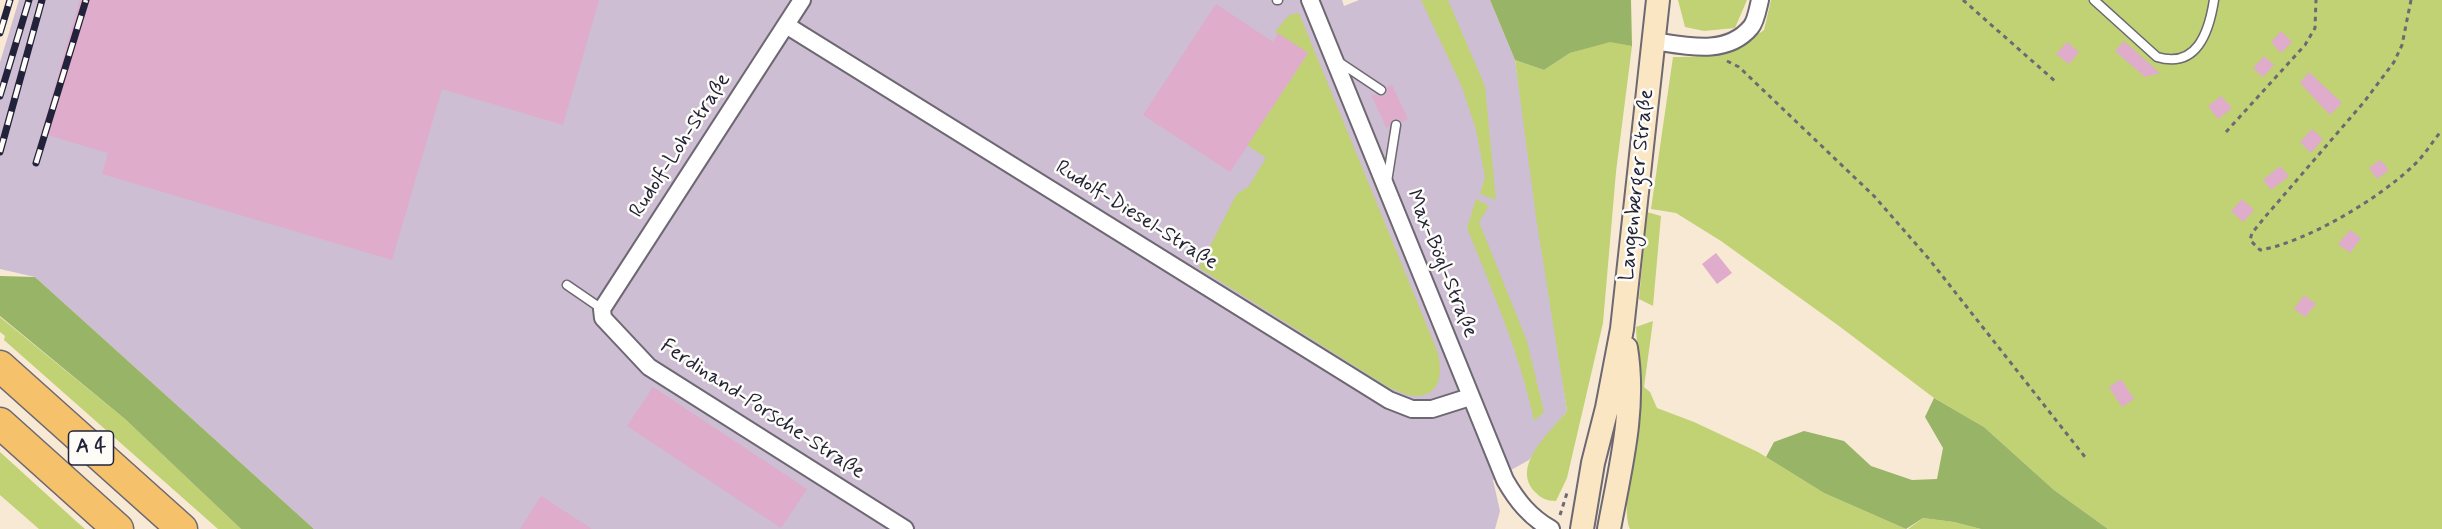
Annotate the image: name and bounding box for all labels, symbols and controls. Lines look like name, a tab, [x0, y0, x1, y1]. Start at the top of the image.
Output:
street label: Rudolf-Loh-Straße	[625, 69, 737, 223]
street label: Langenberger Straße	[1615, 88, 1661, 282]
street label: Rudolf-Diesel-Straße	[1050, 156, 1222, 276]
street label: Max-Bögl-Straße	[1400, 186, 1482, 342]
street label: Ferdinand-Porsche-Straße	[655, 334, 869, 486]
road number: A 4	[68, 431, 113, 465]

